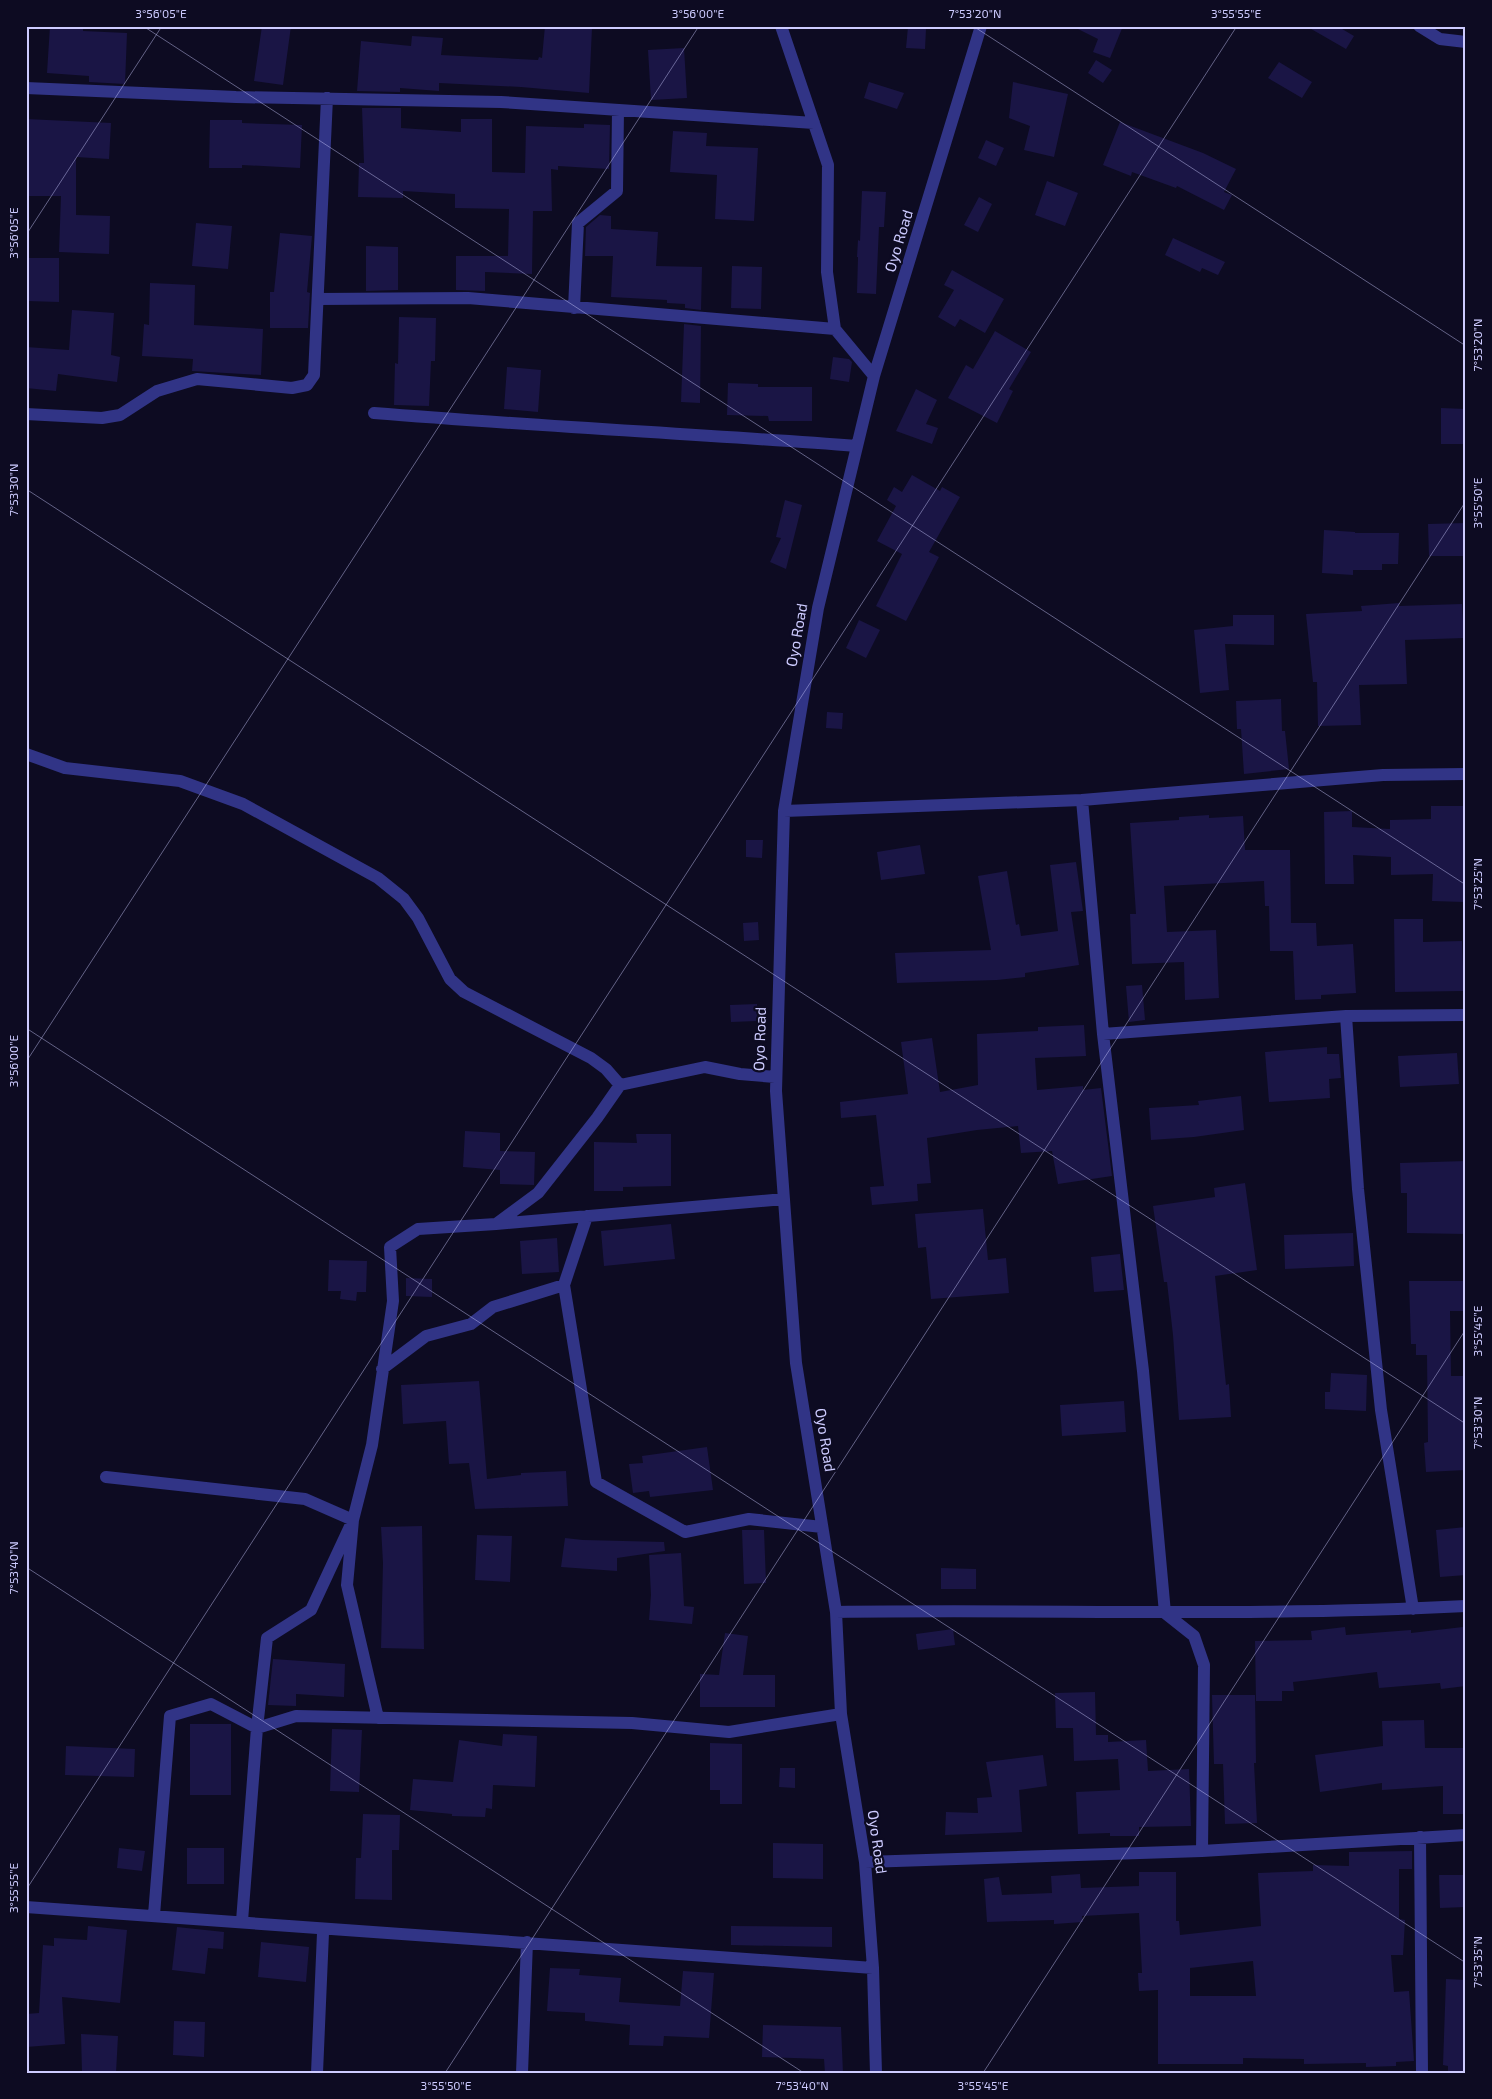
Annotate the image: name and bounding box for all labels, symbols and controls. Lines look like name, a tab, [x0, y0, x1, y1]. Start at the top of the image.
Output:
text: 3°56'05"E	[135, 6, 187, 20]
text: 3°56'00"E	[672, 6, 724, 20]
text: 7°53'20"N	[949, 6, 1001, 20]
text: 3°55'55"E	[1211, 6, 1261, 20]
text: 3°56'05"E	[6, 207, 20, 259]
street label: Oyo Road	[880, 207, 916, 274]
text: 7°53'20"N	[1470, 319, 1484, 371]
text: 7°53'30"N	[6, 464, 20, 516]
text: 3°55'50"E	[1470, 477, 1484, 529]
street label: Oyo Road	[782, 602, 810, 668]
text: 7°53'25"N	[1470, 858, 1484, 910]
street label: Oyo Road	[749, 1007, 769, 1071]
text: 3°56'00"E	[6, 1035, 20, 1087]
text: 3°55'45"E	[1470, 1305, 1484, 1356]
text: 7°53'30"N	[1470, 1397, 1484, 1449]
street label: Oyo Road	[812, 1407, 840, 1473]
text: 7°53'40"N	[6, 1541, 20, 1595]
street label: Oyo Road	[865, 1809, 891, 1875]
text: 3°55'55"E	[6, 1863, 20, 1913]
text: 7°53'35"N	[1470, 1936, 1484, 1988]
text: 3°55'50"E	[420, 2078, 472, 2092]
text: 7°53'40"N	[775, 2078, 829, 2092]
text: 3°55'45"E	[958, 2078, 1009, 2092]

